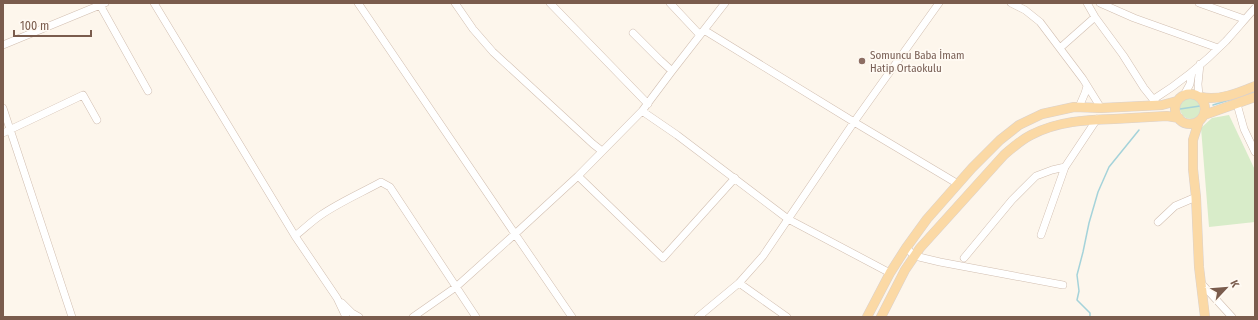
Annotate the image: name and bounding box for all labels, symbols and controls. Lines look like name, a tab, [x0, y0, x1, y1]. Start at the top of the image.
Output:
scale bar	[14, 12, 91, 38]
text: 100 m	[20, 19, 49, 33]
place label: Somuncu Baba İmam Hatip Ortaokulu	[870, 48, 965, 75]
marker: Somuncu Baba İmam Hatip Ortaokulu	[857, 56, 867, 66]
north arrow	[1206, 268, 1246, 308]
text: K	[1227, 278, 1242, 290]

